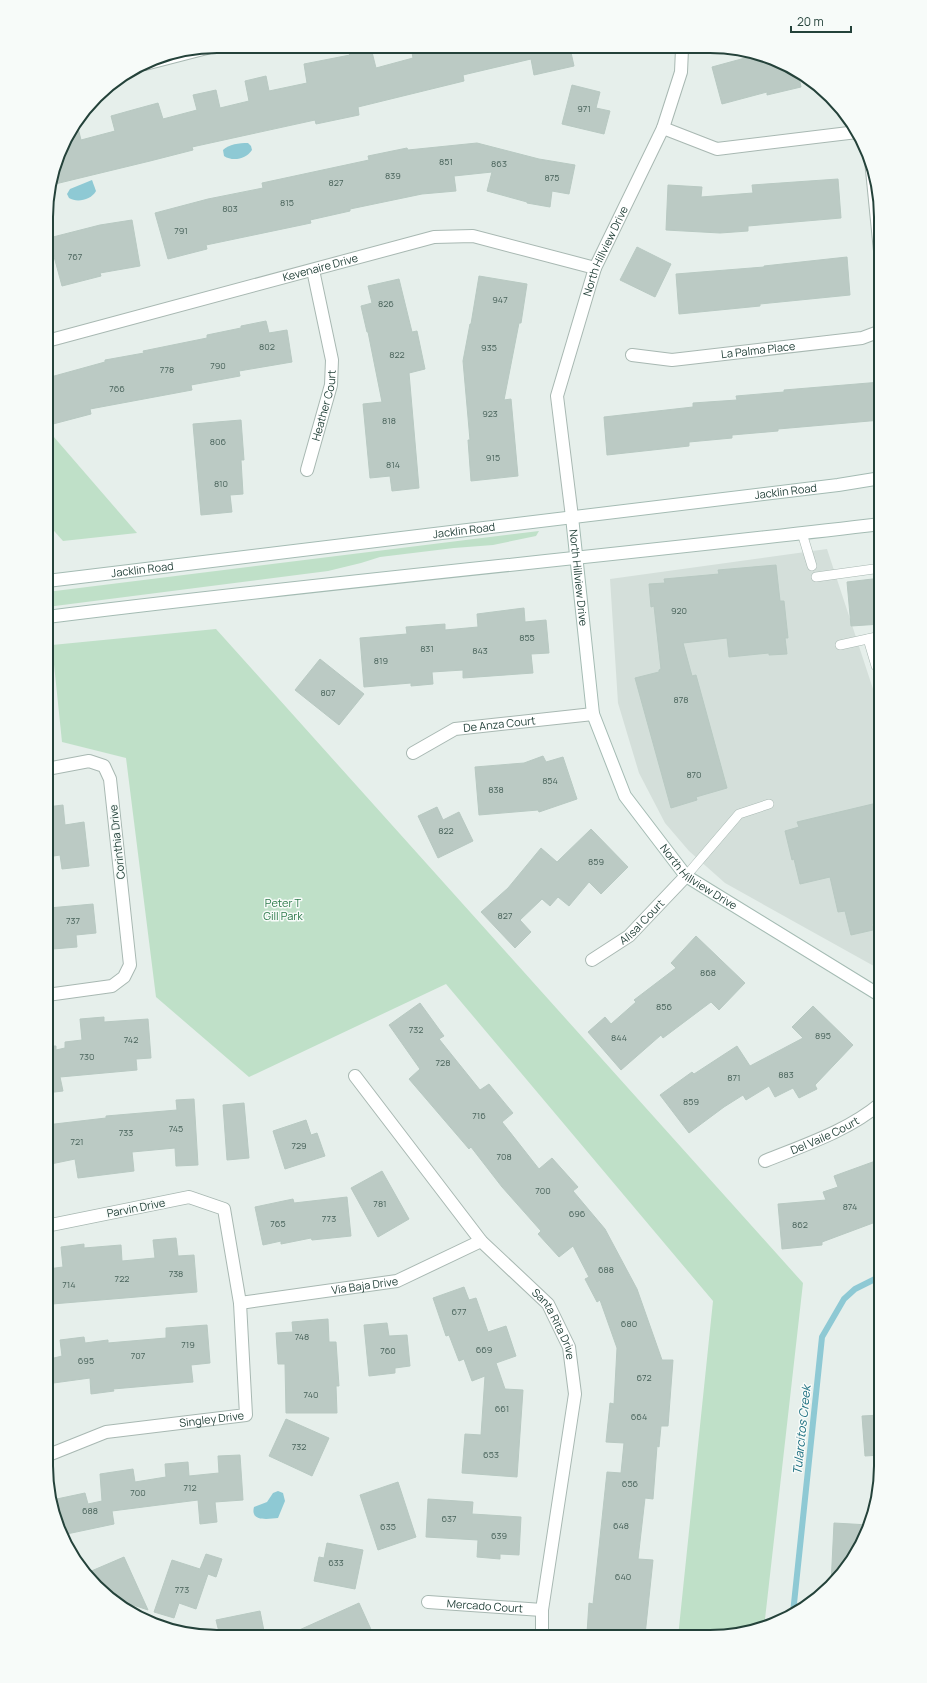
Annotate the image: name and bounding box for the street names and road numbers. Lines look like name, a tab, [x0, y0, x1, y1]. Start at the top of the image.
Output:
street label: North Hillview Drive	[579, 203, 631, 298]
street label: Kevenaire Drive	[281, 250, 360, 284]
street label: La Palma Place	[720, 338, 796, 361]
street label: Heather Court	[308, 370, 339, 442]
street label: Jacklin Road	[753, 480, 818, 502]
street label: Jacklin Road	[432, 519, 496, 541]
street label: North Hillview Drive	[566, 528, 592, 627]
street label: Jacklin Road	[110, 558, 174, 580]
street label: De Anza Court	[462, 712, 536, 735]
street label: Corinthia Drive	[105, 803, 128, 880]
street label: North Hillview Drive	[657, 841, 741, 913]
street label: Alisal Court	[616, 896, 667, 947]
street label: Del Vaile Court	[788, 1113, 862, 1157]
street label: Parvin Drive	[105, 1194, 167, 1221]
street label: Via Baja Drive	[330, 1273, 400, 1297]
street label: Santa Rita Drive	[529, 1285, 579, 1361]
street label: Singley Drive	[178, 1407, 245, 1430]
street label: Mercado Court	[446, 1595, 523, 1616]

